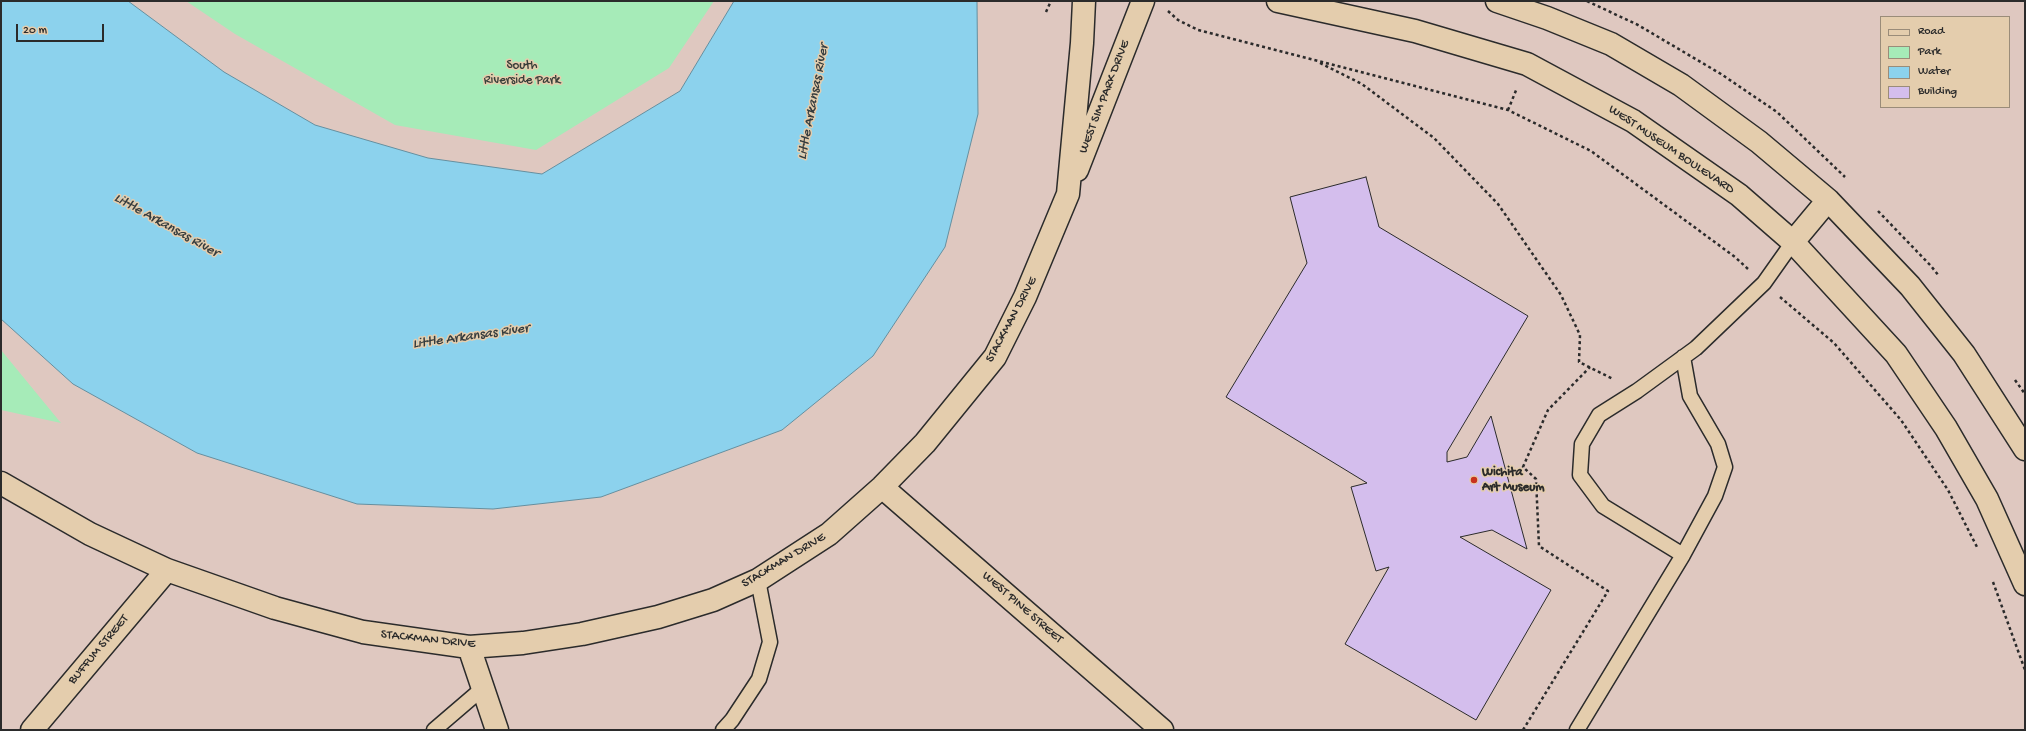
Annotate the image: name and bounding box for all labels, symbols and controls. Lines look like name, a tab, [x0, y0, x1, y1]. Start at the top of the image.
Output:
scale bar	[18, 16, 106, 42]
legend	[1880, 16, 2010, 108]
text: 20 m	[23, 24, 47, 38]
text: Road	[1918, 25, 1944, 39]
street label: WEST SIM PARK DRIVE	[1076, 38, 1134, 156]
water label: Little Arkansas River	[795, 43, 833, 161]
text: Park	[1918, 45, 1941, 59]
park label: South Riverside Park	[484, 58, 560, 89]
text: Water	[1918, 65, 1950, 79]
text: Building	[1918, 85, 1957, 99]
street label: WEST MUSEUM BOULEVARD	[1605, 102, 1737, 198]
water label: Little Arkansas River	[111, 190, 221, 262]
street label: STACKMAN DRIVE	[983, 274, 1041, 366]
water label: Little Arkansas River	[412, 321, 530, 353]
place label: Wichita Art Museum	[1482, 465, 1545, 496]
marker: Wichita Art Museum	[1469, 475, 1479, 485]
street label: STACKMAN DRIVE	[739, 530, 829, 592]
street label: WEST PINE STREET	[978, 569, 1066, 647]
street label: BUFFUM STREET	[65, 612, 133, 688]
street label: STACKMAN DRIVE	[380, 627, 476, 653]

